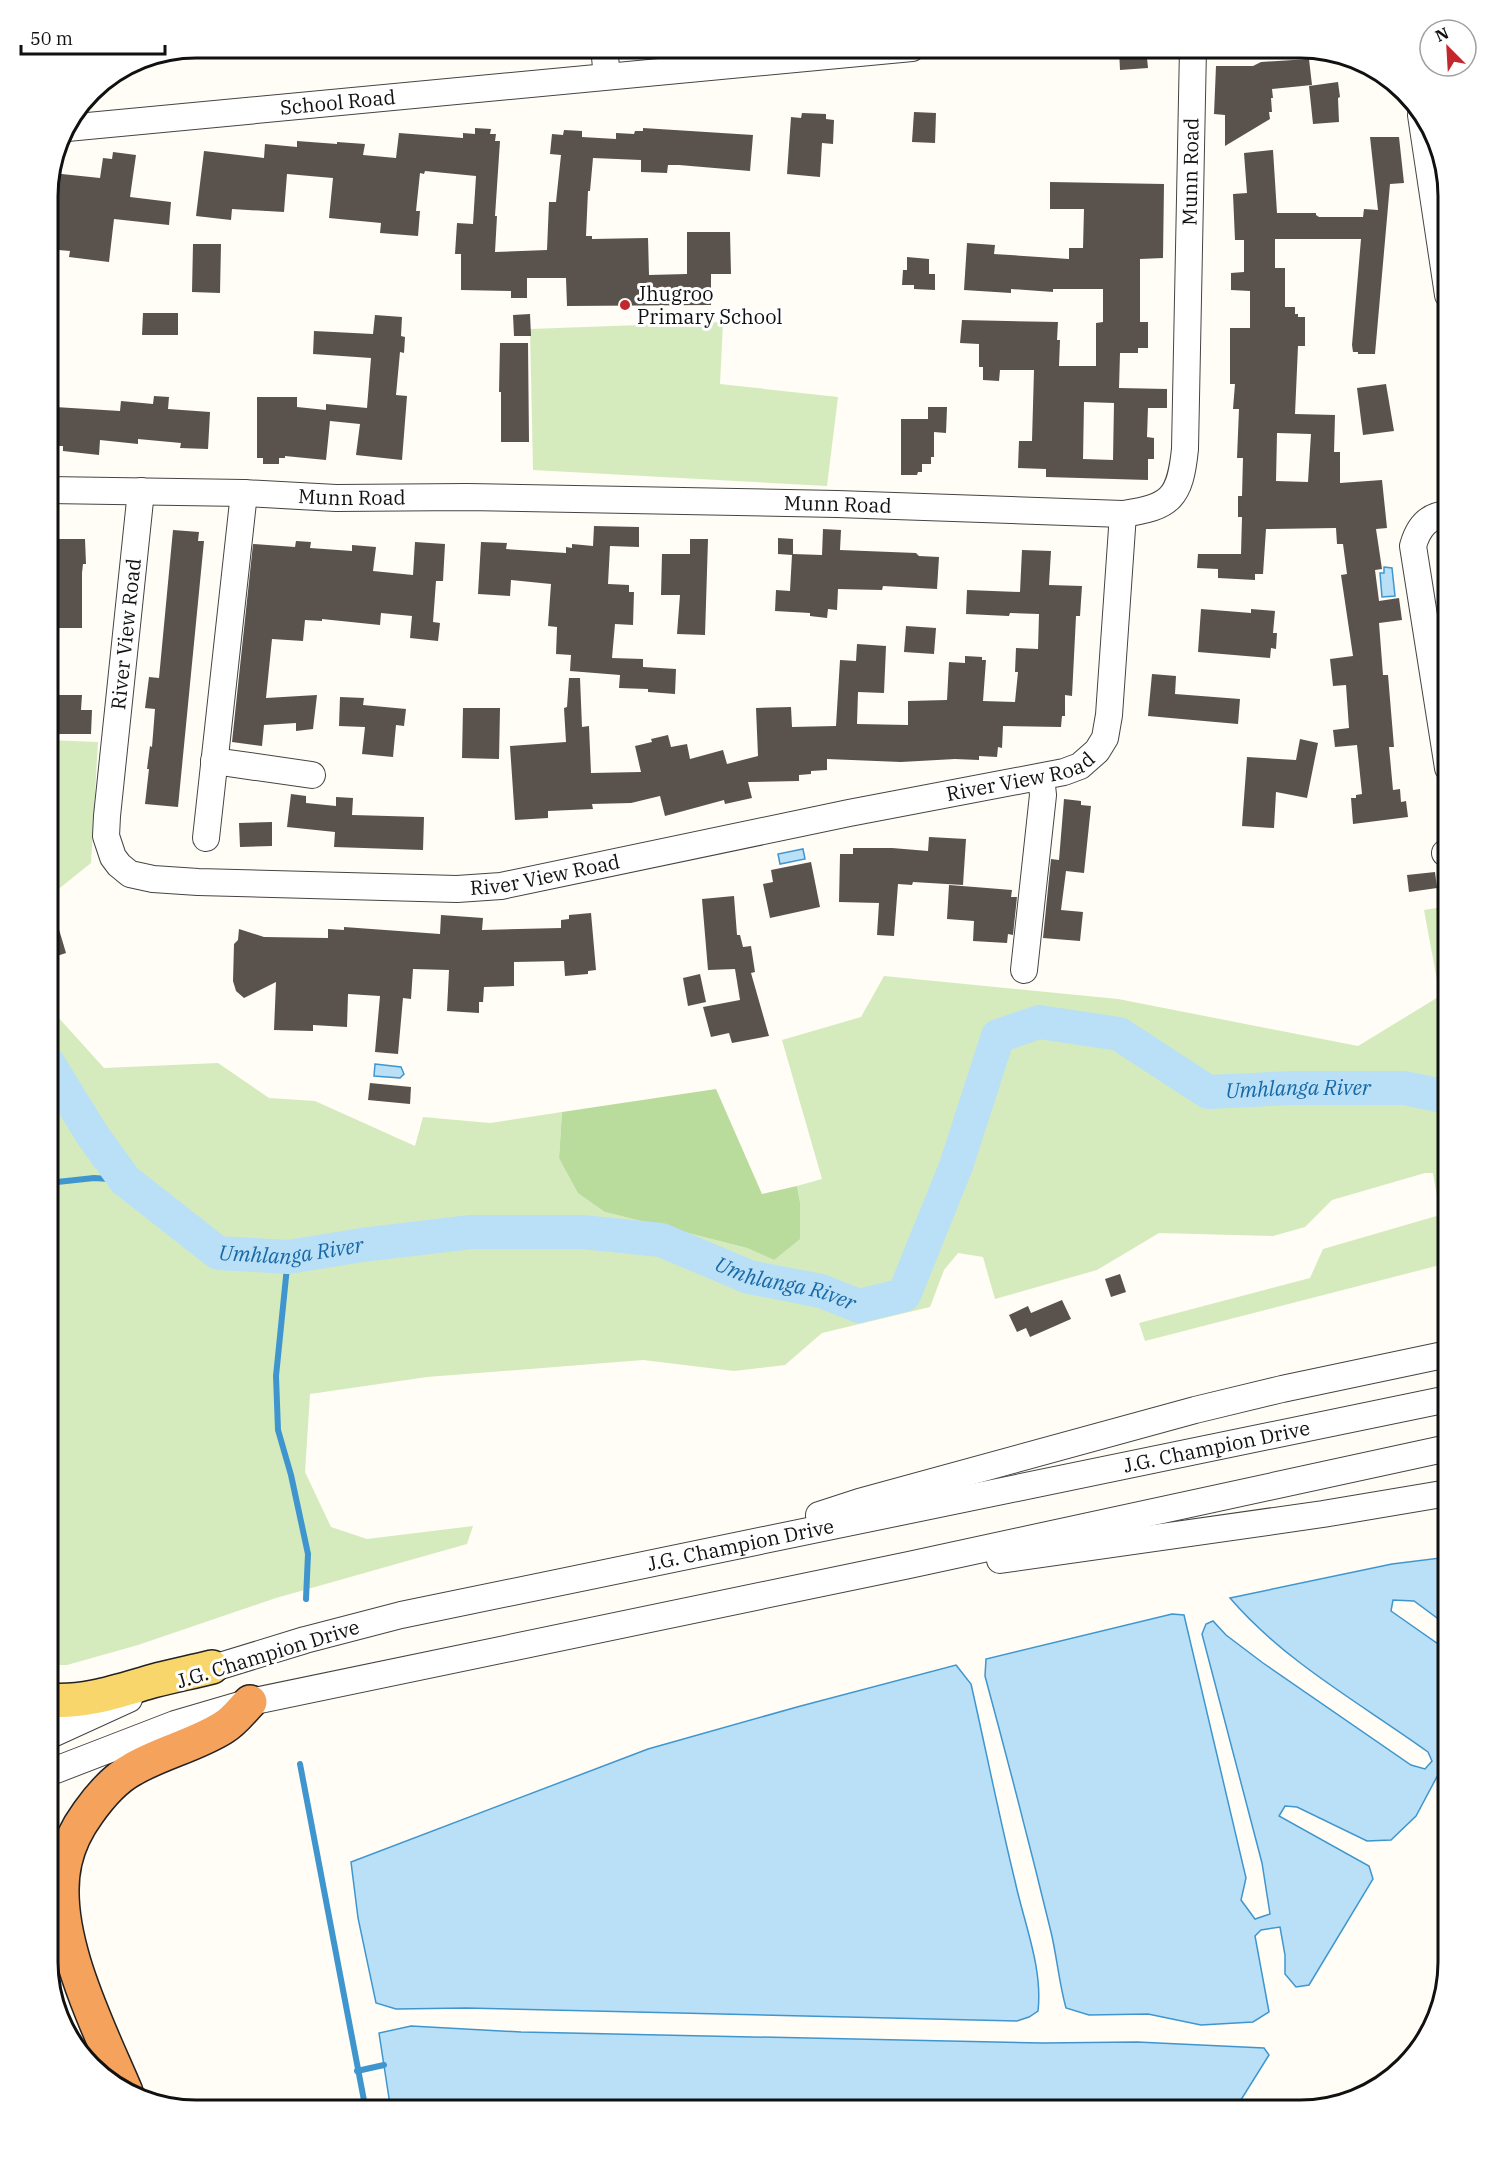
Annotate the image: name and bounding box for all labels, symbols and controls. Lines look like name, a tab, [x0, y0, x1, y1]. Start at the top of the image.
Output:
scale bar	[21, 18, 165, 56]
north arrow	[1418, 18, 1478, 78]
text: N	[1432, 23, 1452, 46]
text: 50 m	[30, 27, 73, 50]
street label: School Road	[279, 83, 397, 121]
street label: Munn Road	[1175, 117, 1205, 226]
place label: Jhugroo Primary School	[637, 280, 783, 330]
marker: Jhugroo Primary School	[618, 298, 632, 312]
street label: Munn Road	[297, 482, 406, 511]
street label: Munn Road	[784, 489, 892, 519]
street label: River View Road	[104, 557, 147, 711]
street label: River View Road	[944, 745, 1100, 807]
street label: River View Road	[469, 847, 622, 901]
water label: Umhlanga River	[1225, 1073, 1372, 1104]
water label: Umhlanga River	[218, 1230, 366, 1270]
water label: Umhlanga River	[711, 1249, 861, 1317]
street label: J.G. Champion Drive	[1121, 1414, 1312, 1479]
street label: J.G. Champion Drive	[645, 1512, 836, 1577]
street label: J.G. Champion Drive	[173, 1613, 363, 1694]

